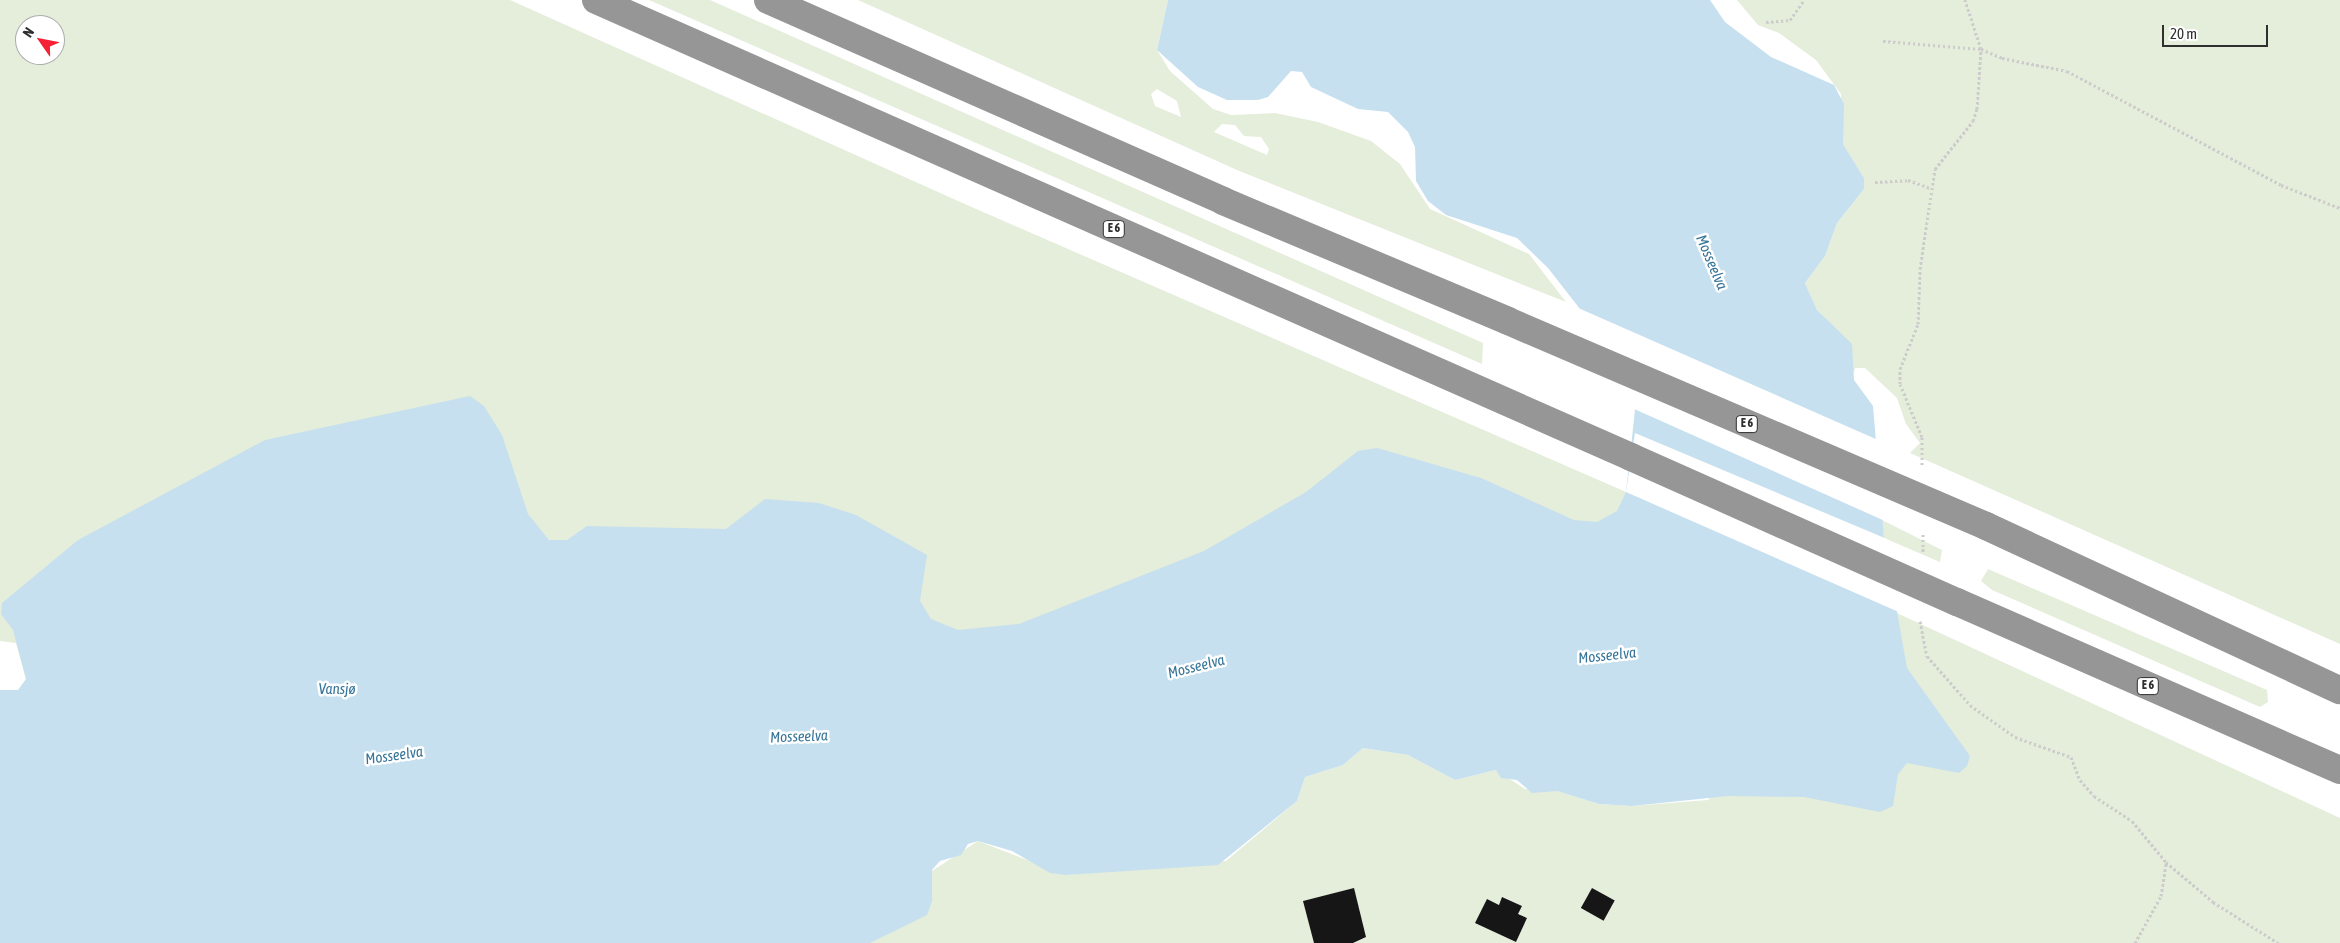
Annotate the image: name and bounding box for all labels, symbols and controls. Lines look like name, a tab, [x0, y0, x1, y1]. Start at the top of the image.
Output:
north arrow	[15, 15, 65, 65]
scale bar	[2165, 15, 2271, 47]
text: N	[19, 25, 37, 40]
text: 20 m	[2170, 25, 2197, 42]
road number: E 6	[1103, 220, 1125, 238]
water label: Mosseelva	[1692, 232, 1732, 292]
road number: E 6	[1736, 414, 1758, 434]
water label: Mosseelva	[1577, 643, 1637, 667]
water label: Mosseelva	[1166, 650, 1226, 682]
road number: E 6	[2137, 676, 2159, 696]
water label: Vansjø	[319, 680, 355, 698]
water label: Mosseelva	[770, 726, 828, 746]
water label: Mosseelva	[364, 742, 424, 768]

